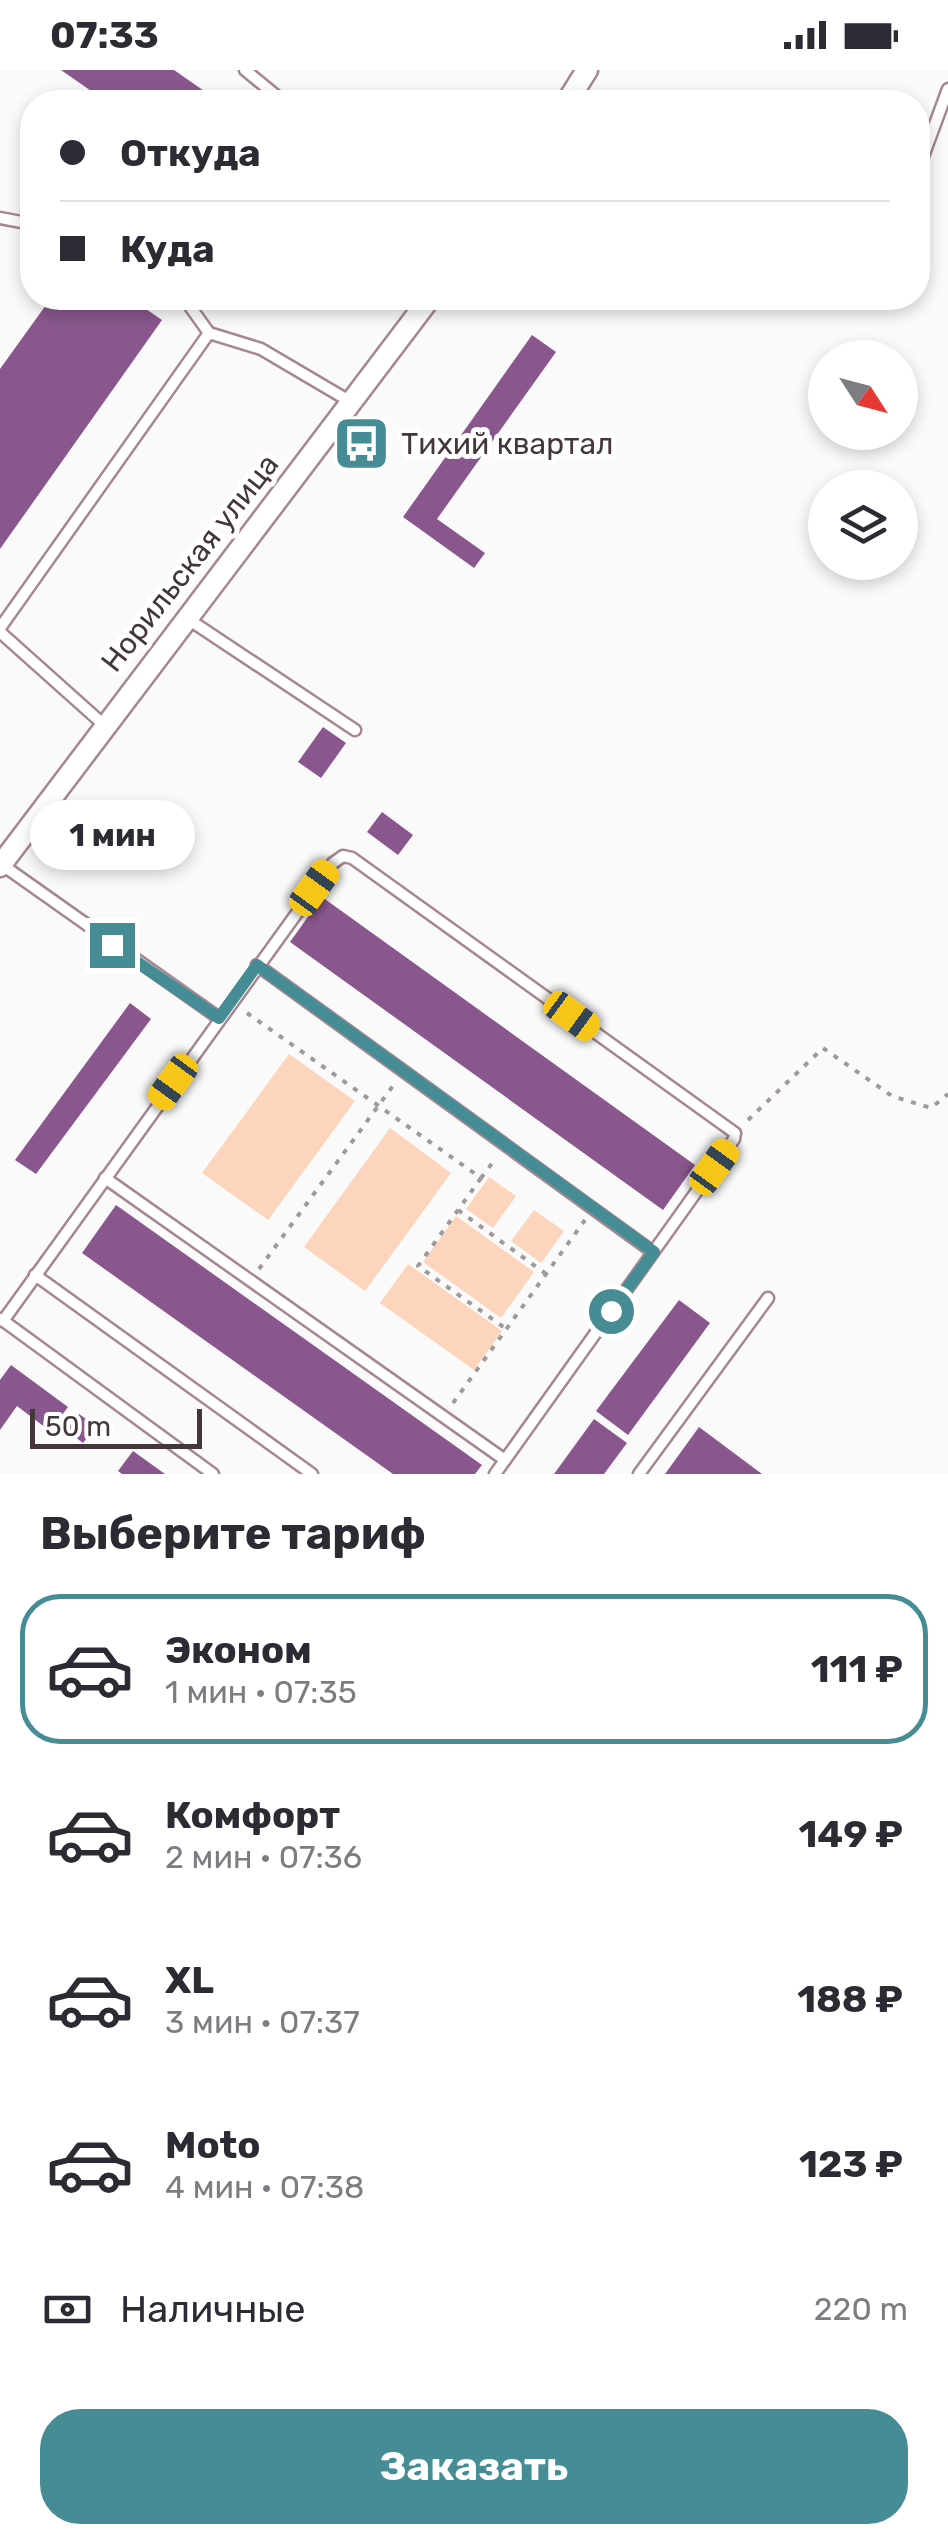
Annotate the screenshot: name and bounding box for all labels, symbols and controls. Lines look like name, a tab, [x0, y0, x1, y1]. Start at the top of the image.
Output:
text: 07:33	[50, 12, 159, 58]
text: Откуда	[120, 130, 261, 176]
text: Куда	[120, 226, 215, 272]
north arrow	[808, 340, 918, 450]
map controls	[808, 340, 918, 580]
bus stop icon: Тихий квартал	[332, 414, 392, 474]
place label: Тихий квартал	[401, 426, 613, 462]
street label: Норильская улица	[94, 447, 286, 679]
button: layers	[808, 470, 918, 580]
callout: 1 мин	[29, 800, 194, 870]
text: 1 мин	[69, 816, 156, 854]
car	[284, 855, 344, 921]
route end	[90, 923, 135, 968]
car	[539, 986, 605, 1046]
car	[143, 1049, 203, 1115]
car	[684, 1134, 744, 1200]
route start	[589, 1289, 634, 1334]
scale bar	[30, 1404, 202, 1448]
text: 50 m	[45, 1410, 111, 1443]
text: Выберите тариф	[40, 1507, 426, 1560]
icon: car	[45, 1624, 135, 1714]
text: Эконом	[165, 1627, 312, 1673]
text: 111 ₽	[811, 1646, 903, 1692]
text: 1 мин · 07:35	[165, 1673, 357, 1711]
icon: car	[45, 1789, 135, 1879]
text: Комфорт	[165, 1792, 340, 1838]
text: 149 ₽	[798, 1811, 903, 1857]
text: 2 мин · 07:36	[165, 1838, 362, 1876]
icon: car	[45, 1954, 135, 2044]
text: XL	[165, 1957, 214, 2003]
text: 188 ₽	[797, 1976, 903, 2022]
text: 3 мин · 07:37	[165, 2003, 360, 2041]
icon: car	[45, 2119, 135, 2209]
text: Moto	[165, 2122, 261, 2168]
text: 123 ₽	[799, 2141, 903, 2187]
text: 4 мин · 07:38	[165, 2168, 364, 2206]
icon: cash	[40, 2282, 95, 2337]
text: Наличные	[120, 2286, 306, 2332]
text: 220 m	[814, 2290, 908, 2328]
button: Заказать	[40, 2409, 908, 2524]

